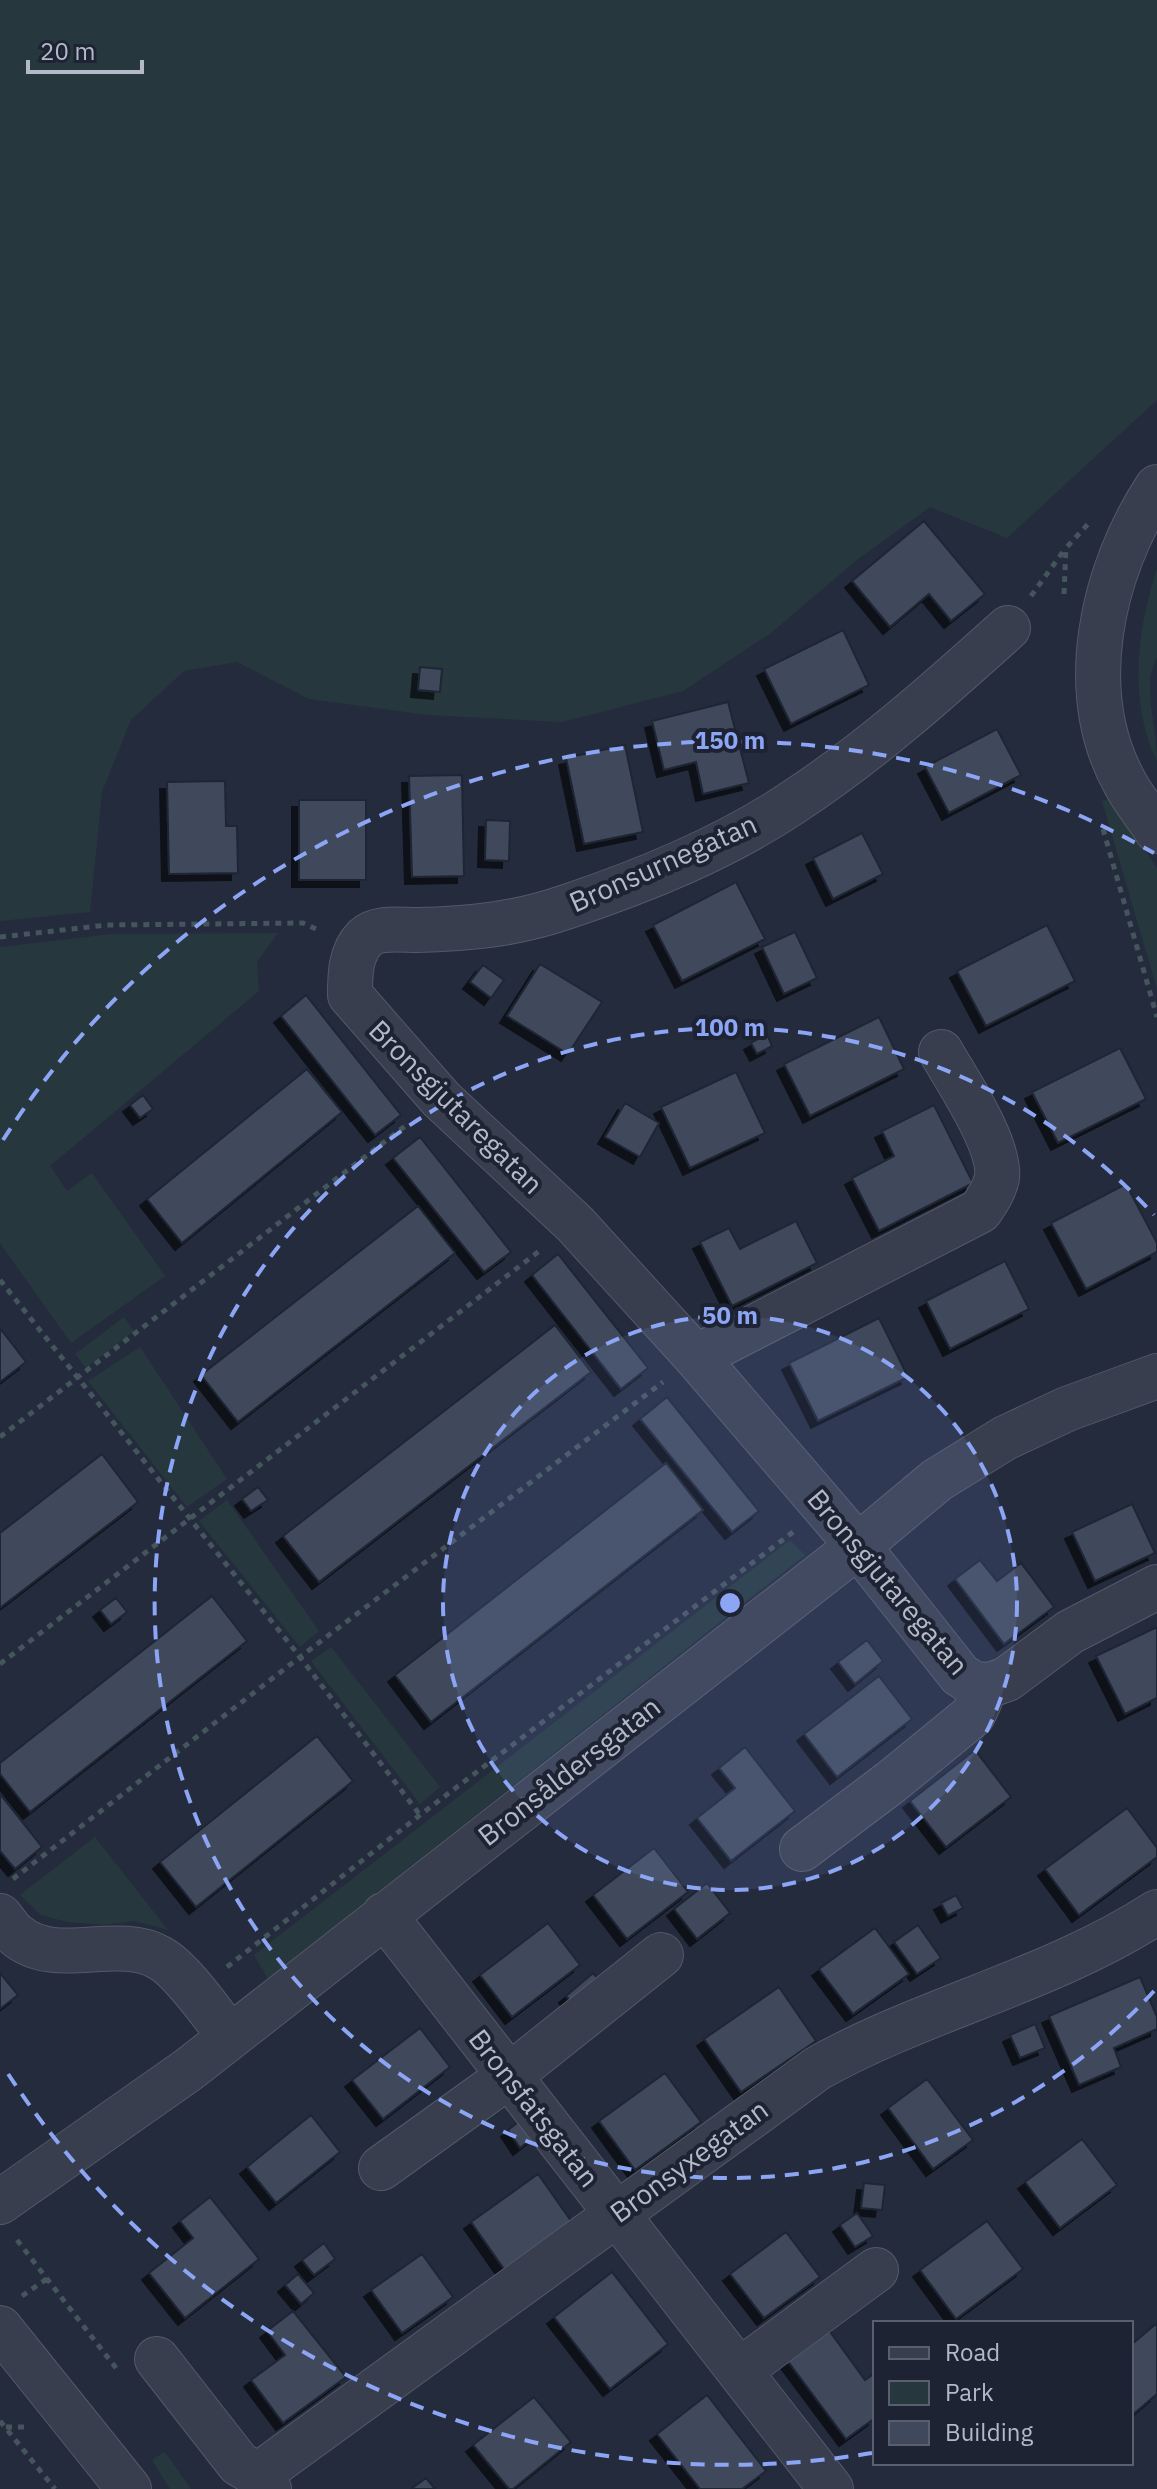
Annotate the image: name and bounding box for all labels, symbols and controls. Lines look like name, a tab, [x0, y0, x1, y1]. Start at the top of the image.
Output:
scale bar	[28, 24, 142, 74]
text: 20 m	[40, 35, 95, 67]
text: 150 m	[695, 724, 765, 756]
street label: Bronsurnegatan	[563, 805, 762, 920]
text: 100 m	[695, 1011, 765, 1043]
street label: Bronsgjutaregatan	[361, 1012, 551, 1202]
text: 50 m	[702, 1299, 758, 1331]
street label: Bronsgjutaregatan	[800, 1481, 977, 1682]
centre of rings	[716, 1589, 744, 1617]
street label: Bronsåldersgatan	[470, 1688, 667, 1853]
street label: Bronsfatsgatan	[461, 2021, 608, 2194]
street label: Bronsyxegatan	[602, 2091, 775, 2230]
legend	[873, 2321, 1133, 2465]
text: Road	[945, 2336, 1000, 2368]
text: Park	[945, 2376, 994, 2408]
text: Building	[945, 2416, 1033, 2448]

